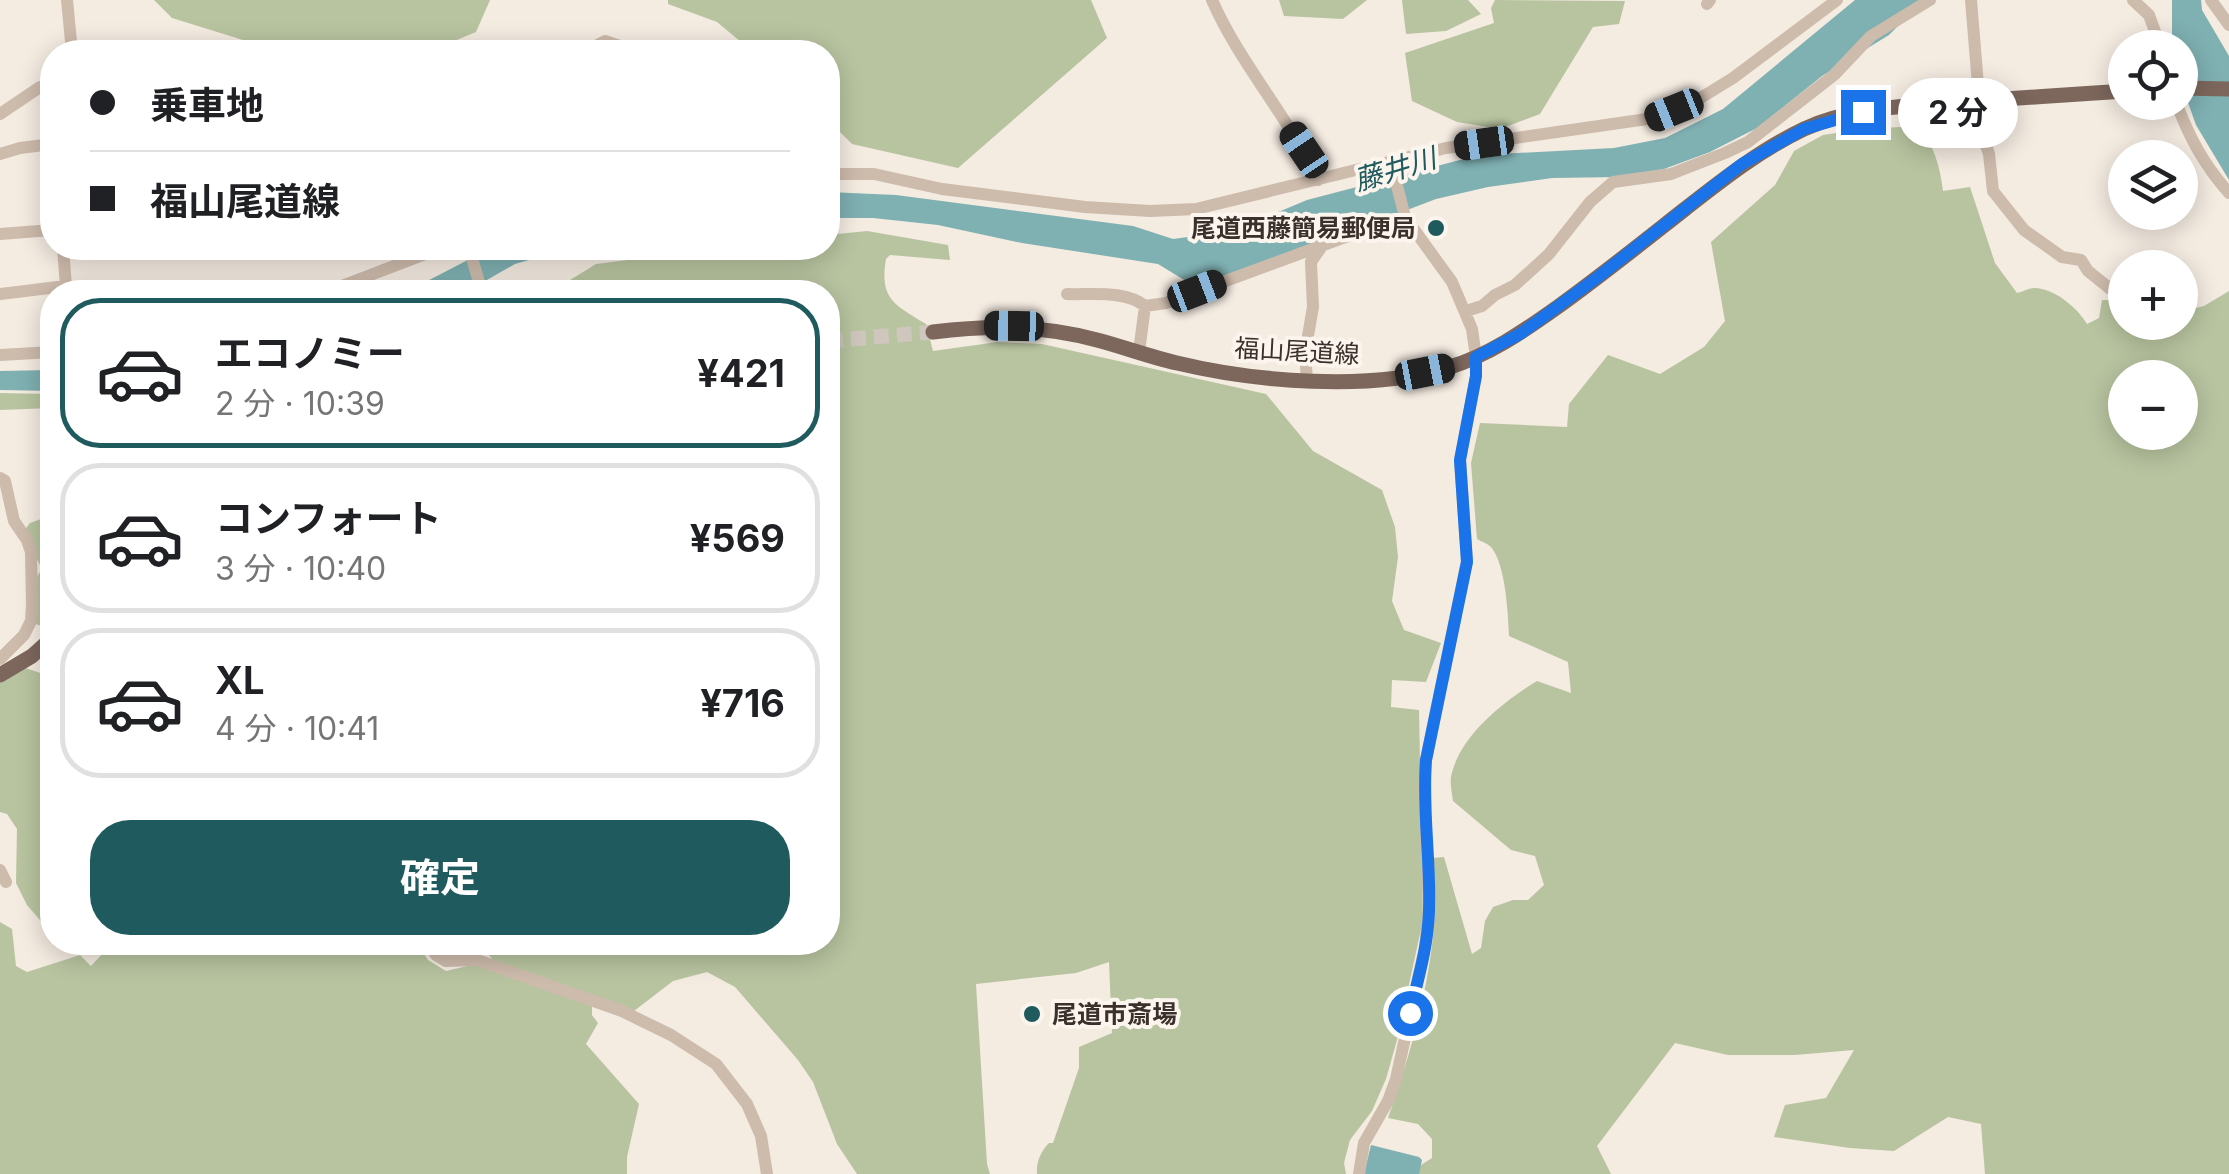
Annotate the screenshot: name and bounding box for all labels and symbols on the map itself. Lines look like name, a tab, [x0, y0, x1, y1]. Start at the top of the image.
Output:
callout: 2 分	[1898, 77, 2018, 147]
car	[1641, 85, 1707, 135]
route end	[1841, 90, 1886, 135]
car	[1275, 117, 1333, 183]
car	[1452, 124, 1516, 162]
water label: 藤井川	[1350, 140, 1443, 198]
place label: 尾道西藤簡易郵便局	[1191, 213, 1416, 243]
marker: 尾道西藤簡易郵便局	[1425, 217, 1447, 239]
car	[1164, 266, 1230, 316]
car	[984, 310, 1044, 342]
street label: 福山尾道線	[1234, 333, 1360, 369]
car	[1393, 352, 1457, 392]
route start	[1388, 991, 1433, 1036]
place label: 尾道市斎場	[1052, 999, 1177, 1029]
marker: 尾道市斎場	[1021, 1003, 1043, 1025]

